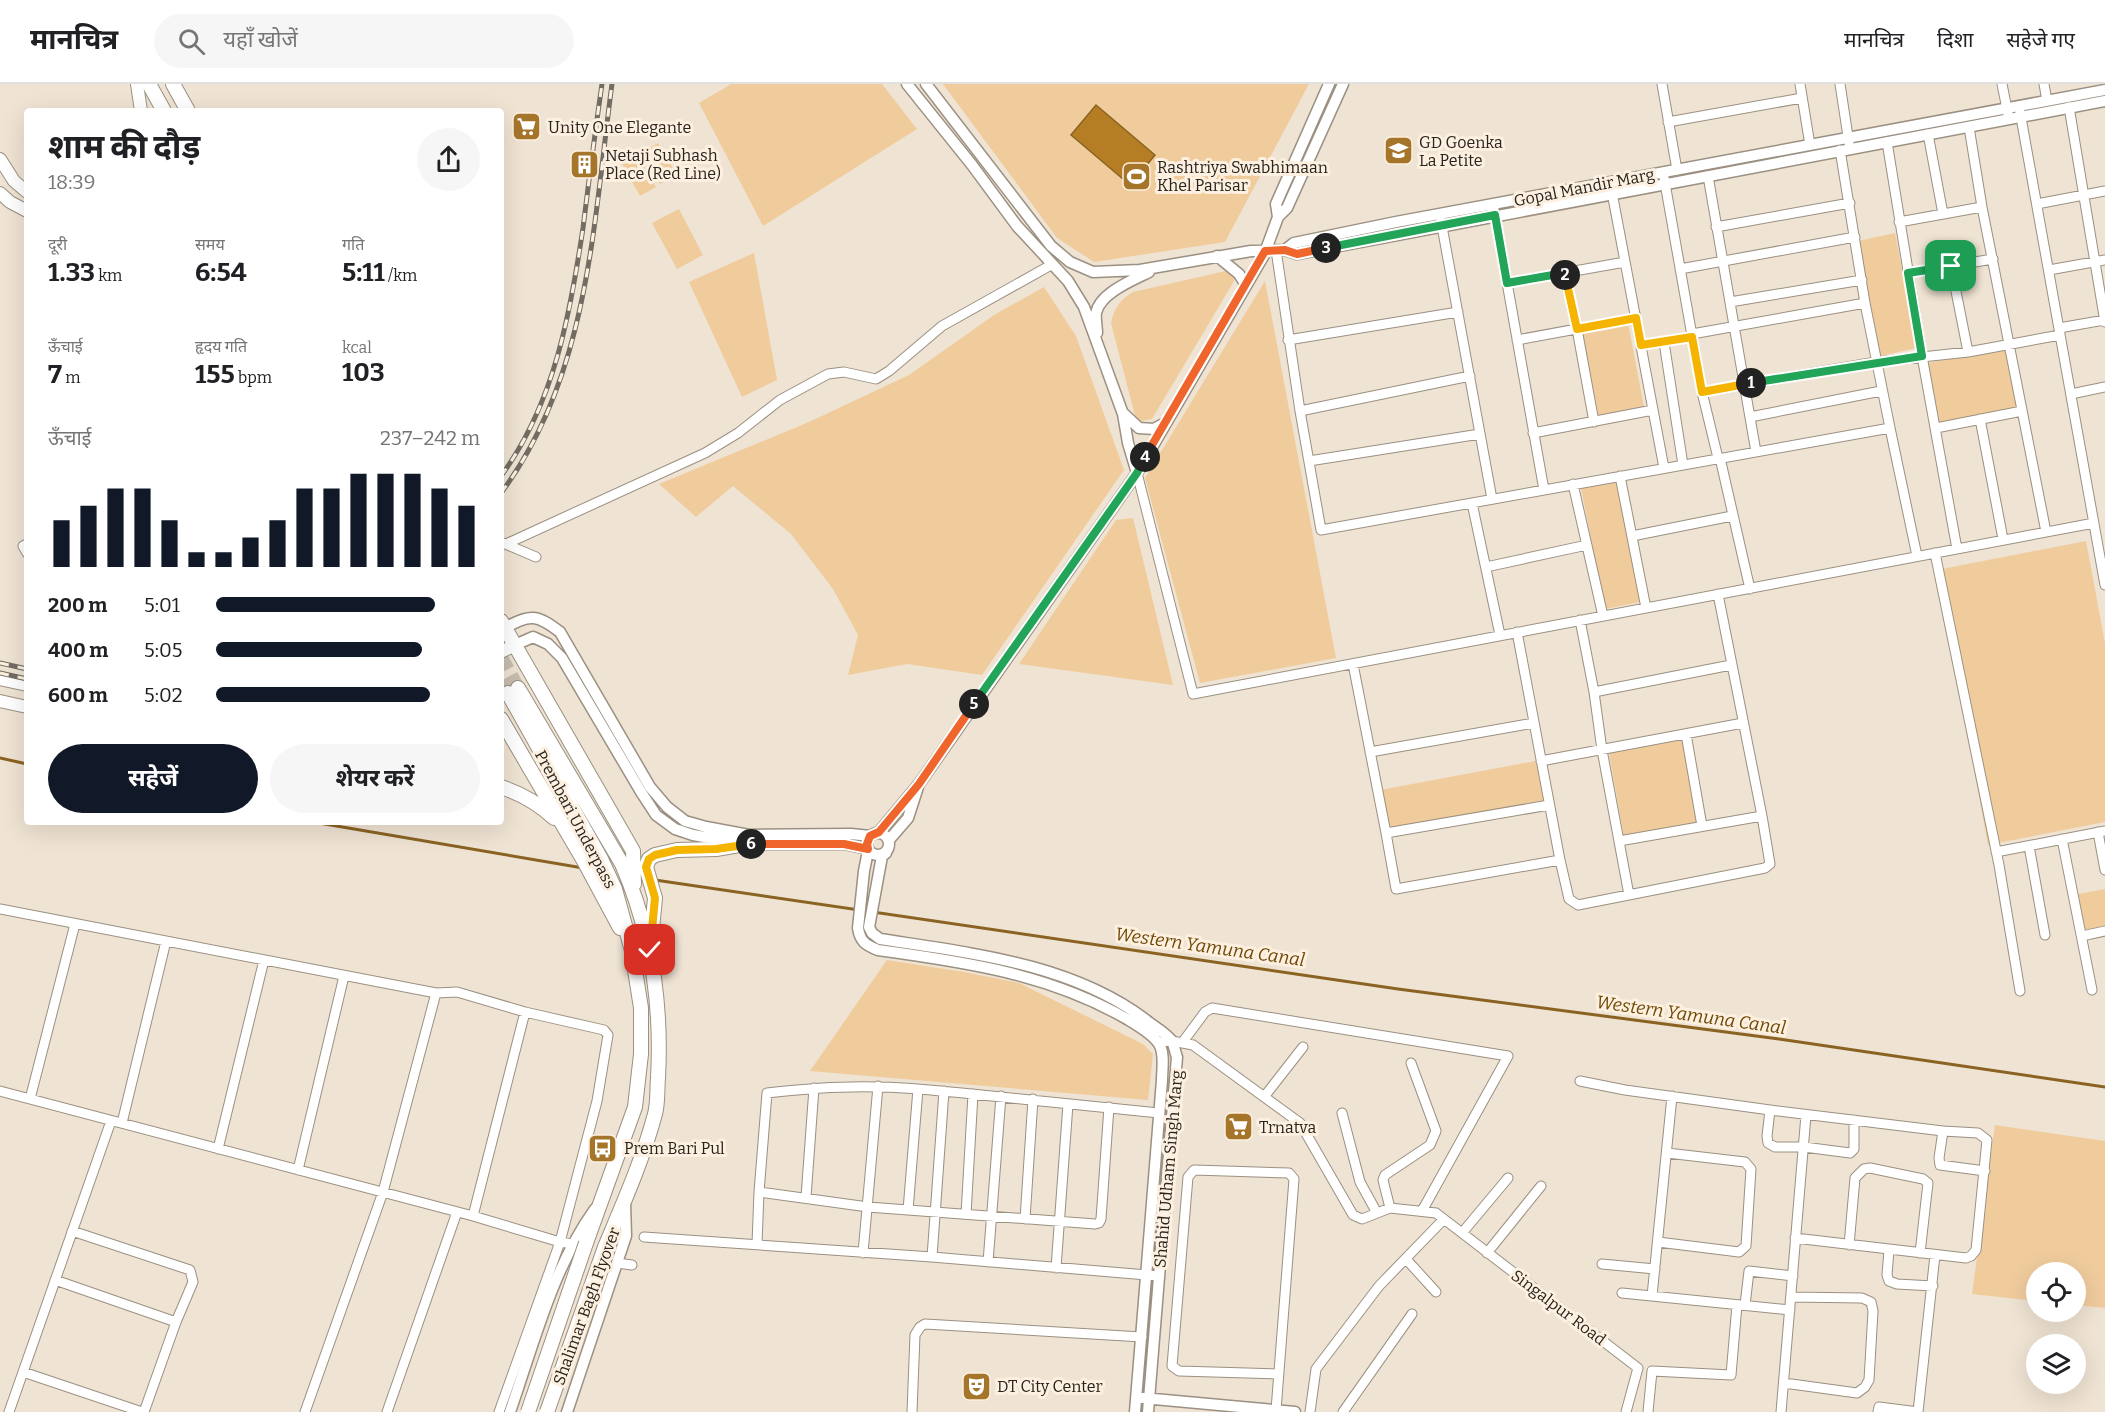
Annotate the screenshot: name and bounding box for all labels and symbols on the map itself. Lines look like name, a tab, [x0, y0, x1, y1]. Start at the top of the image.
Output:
supermarket icon: Unity One Elegante	[511, 111, 543, 143]
place label: Unity One Elegante	[548, 118, 691, 137]
place label: GD Goenka La Petite	[1419, 133, 1503, 170]
school or university icon: GD Goenka La Petite	[1382, 135, 1414, 167]
place label: Netaji Subhash Place (Red Line)	[605, 146, 721, 183]
building icon: Netaji Subhash Place (Red Line)	[568, 148, 600, 180]
place label: Rashtriya Swabhimaan Khel Parisar	[1157, 158, 1328, 195]
sports icon: Rashtriya Swabhimaan Khel Parisar	[1120, 160, 1152, 192]
street label: Gopal Mandir Marg	[1512, 165, 1656, 210]
pin: 3	[1311, 233, 1341, 263]
pin	[1925, 240, 1976, 291]
pin: 2	[1550, 260, 1580, 290]
pin: 1	[1736, 368, 1766, 398]
pin: 4	[1130, 442, 1160, 472]
pin: 5	[959, 689, 989, 719]
street label: Prembari Underpass	[531, 747, 620, 892]
pin: 6	[736, 829, 766, 859]
water label: Western Yamuna Canal	[1114, 923, 1306, 971]
pin	[624, 924, 675, 975]
water label: Western Yamuna Canal	[1595, 991, 1787, 1039]
street label: Shahid Udham Singh Marg	[1150, 1069, 1187, 1269]
supermarket icon: Trnatva	[1222, 1111, 1254, 1143]
place label: Trnatva	[1259, 1118, 1316, 1137]
bus stop icon: Prem Bari Pul	[587, 1132, 619, 1164]
place label: Prem Bari Pul	[624, 1139, 725, 1158]
street label: Shalimar Bagh Flyover	[549, 1225, 624, 1388]
street label: Singalpur Road	[1508, 1266, 1610, 1349]
theatre icon: DT City Center	[960, 1370, 992, 1402]
place label: DT City Center	[997, 1377, 1103, 1396]

